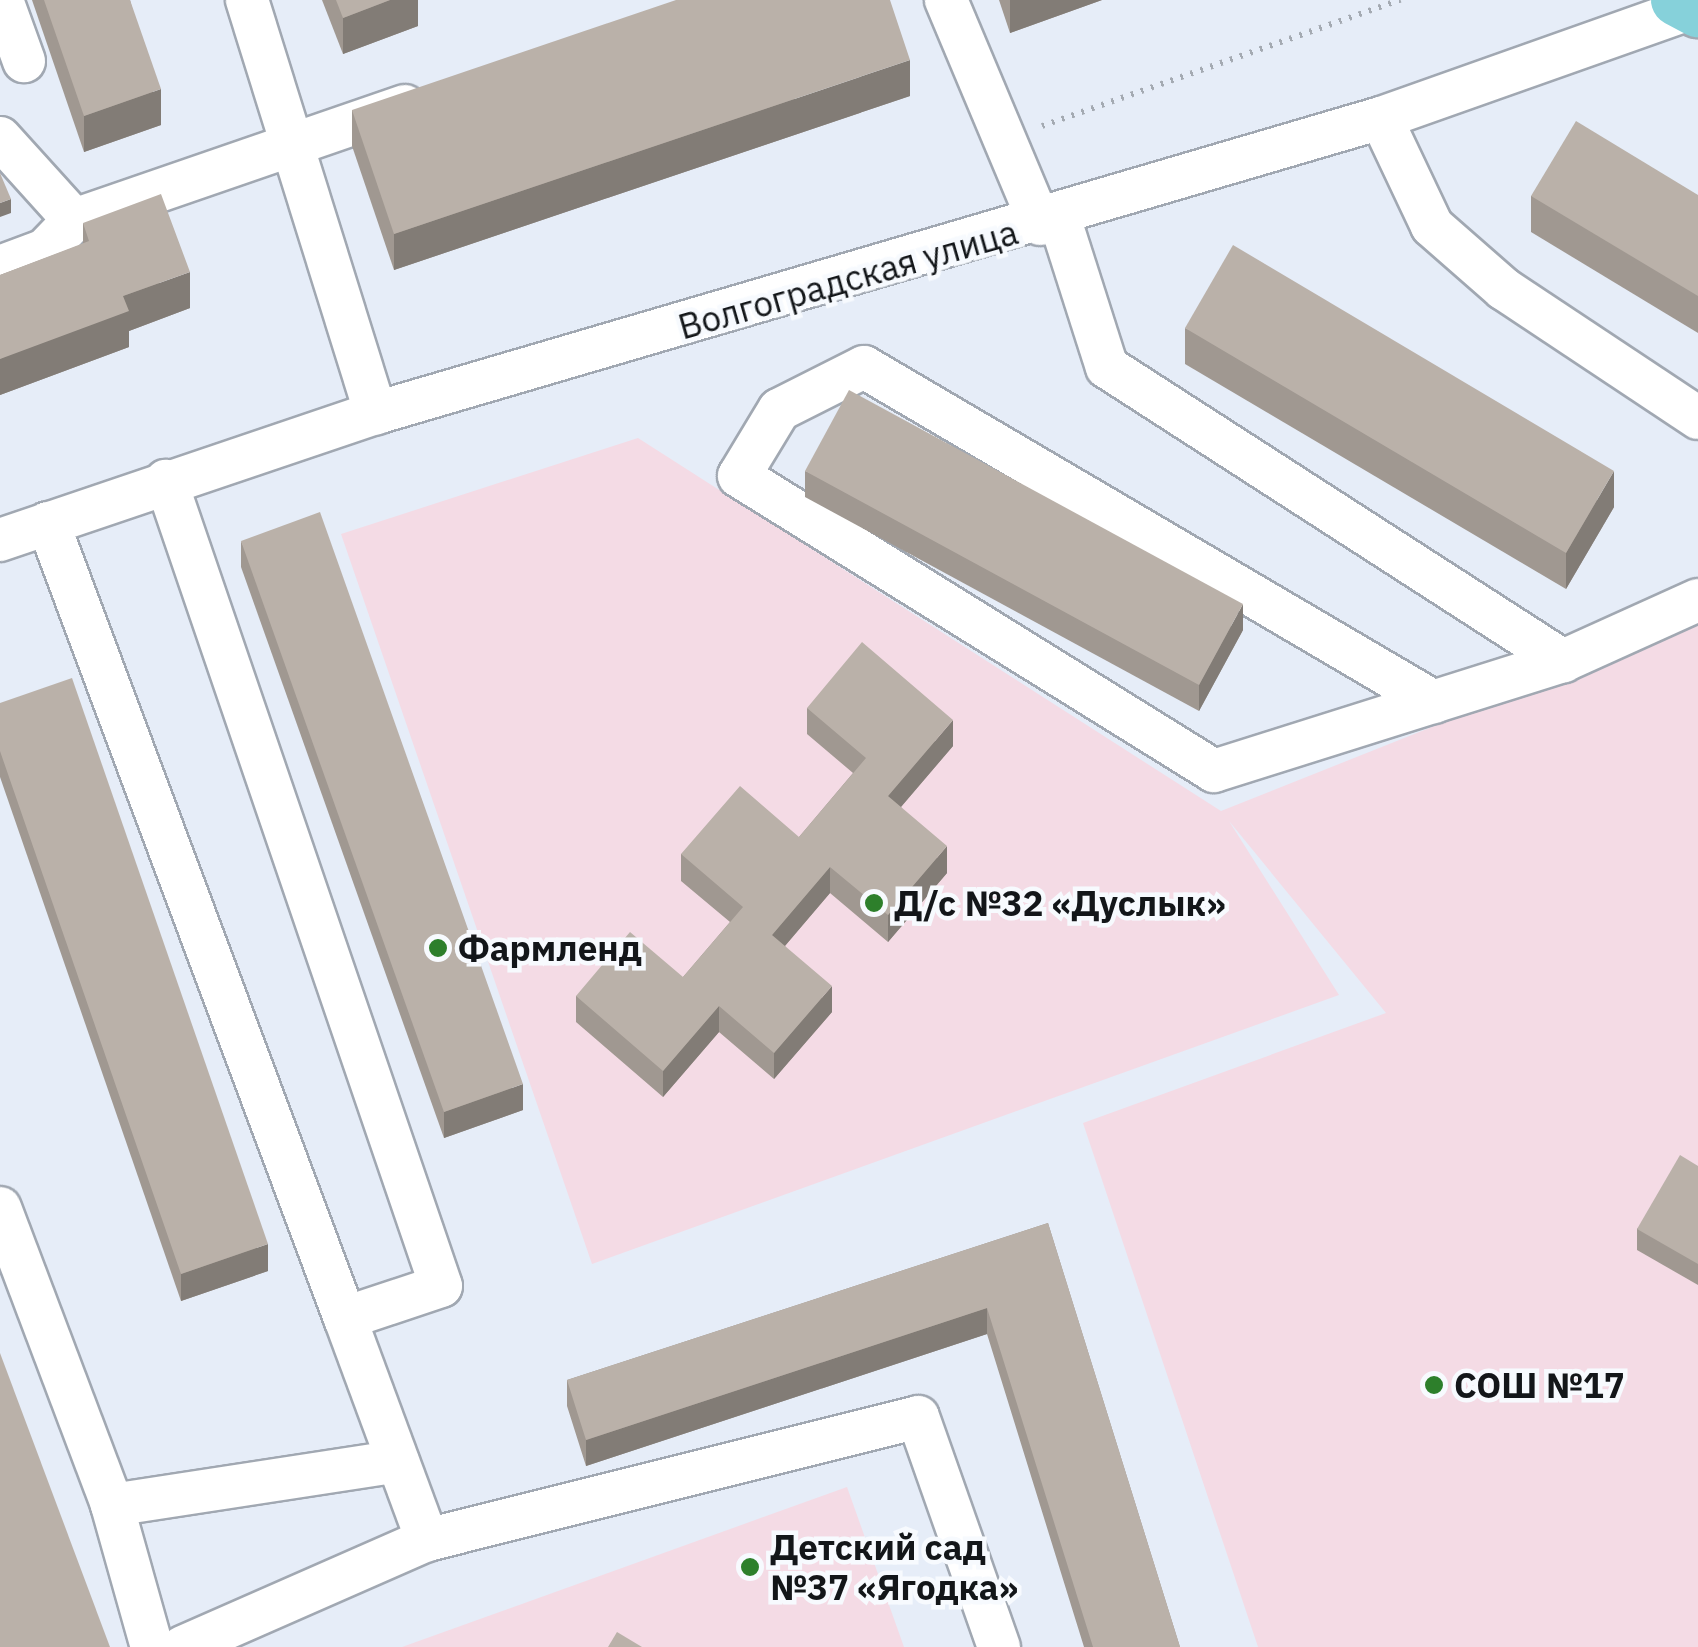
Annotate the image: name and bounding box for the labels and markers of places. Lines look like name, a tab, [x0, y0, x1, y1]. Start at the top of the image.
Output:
place label: Д/с №32 «Дуслык»	[894, 882, 1226, 924]
marker: Д/с №32 «Дуслык»	[863, 892, 885, 914]
place label: Фармленд	[458, 927, 642, 969]
marker: Фармленд	[427, 937, 449, 959]
place label: СОШ №17	[1454, 1364, 1625, 1406]
marker: СОШ №17	[1423, 1374, 1445, 1396]
place label: Детский сад №37 «Ягодка»	[770, 1526, 1018, 1608]
marker: Детский сад №37 «Ягодка»	[739, 1556, 761, 1578]

